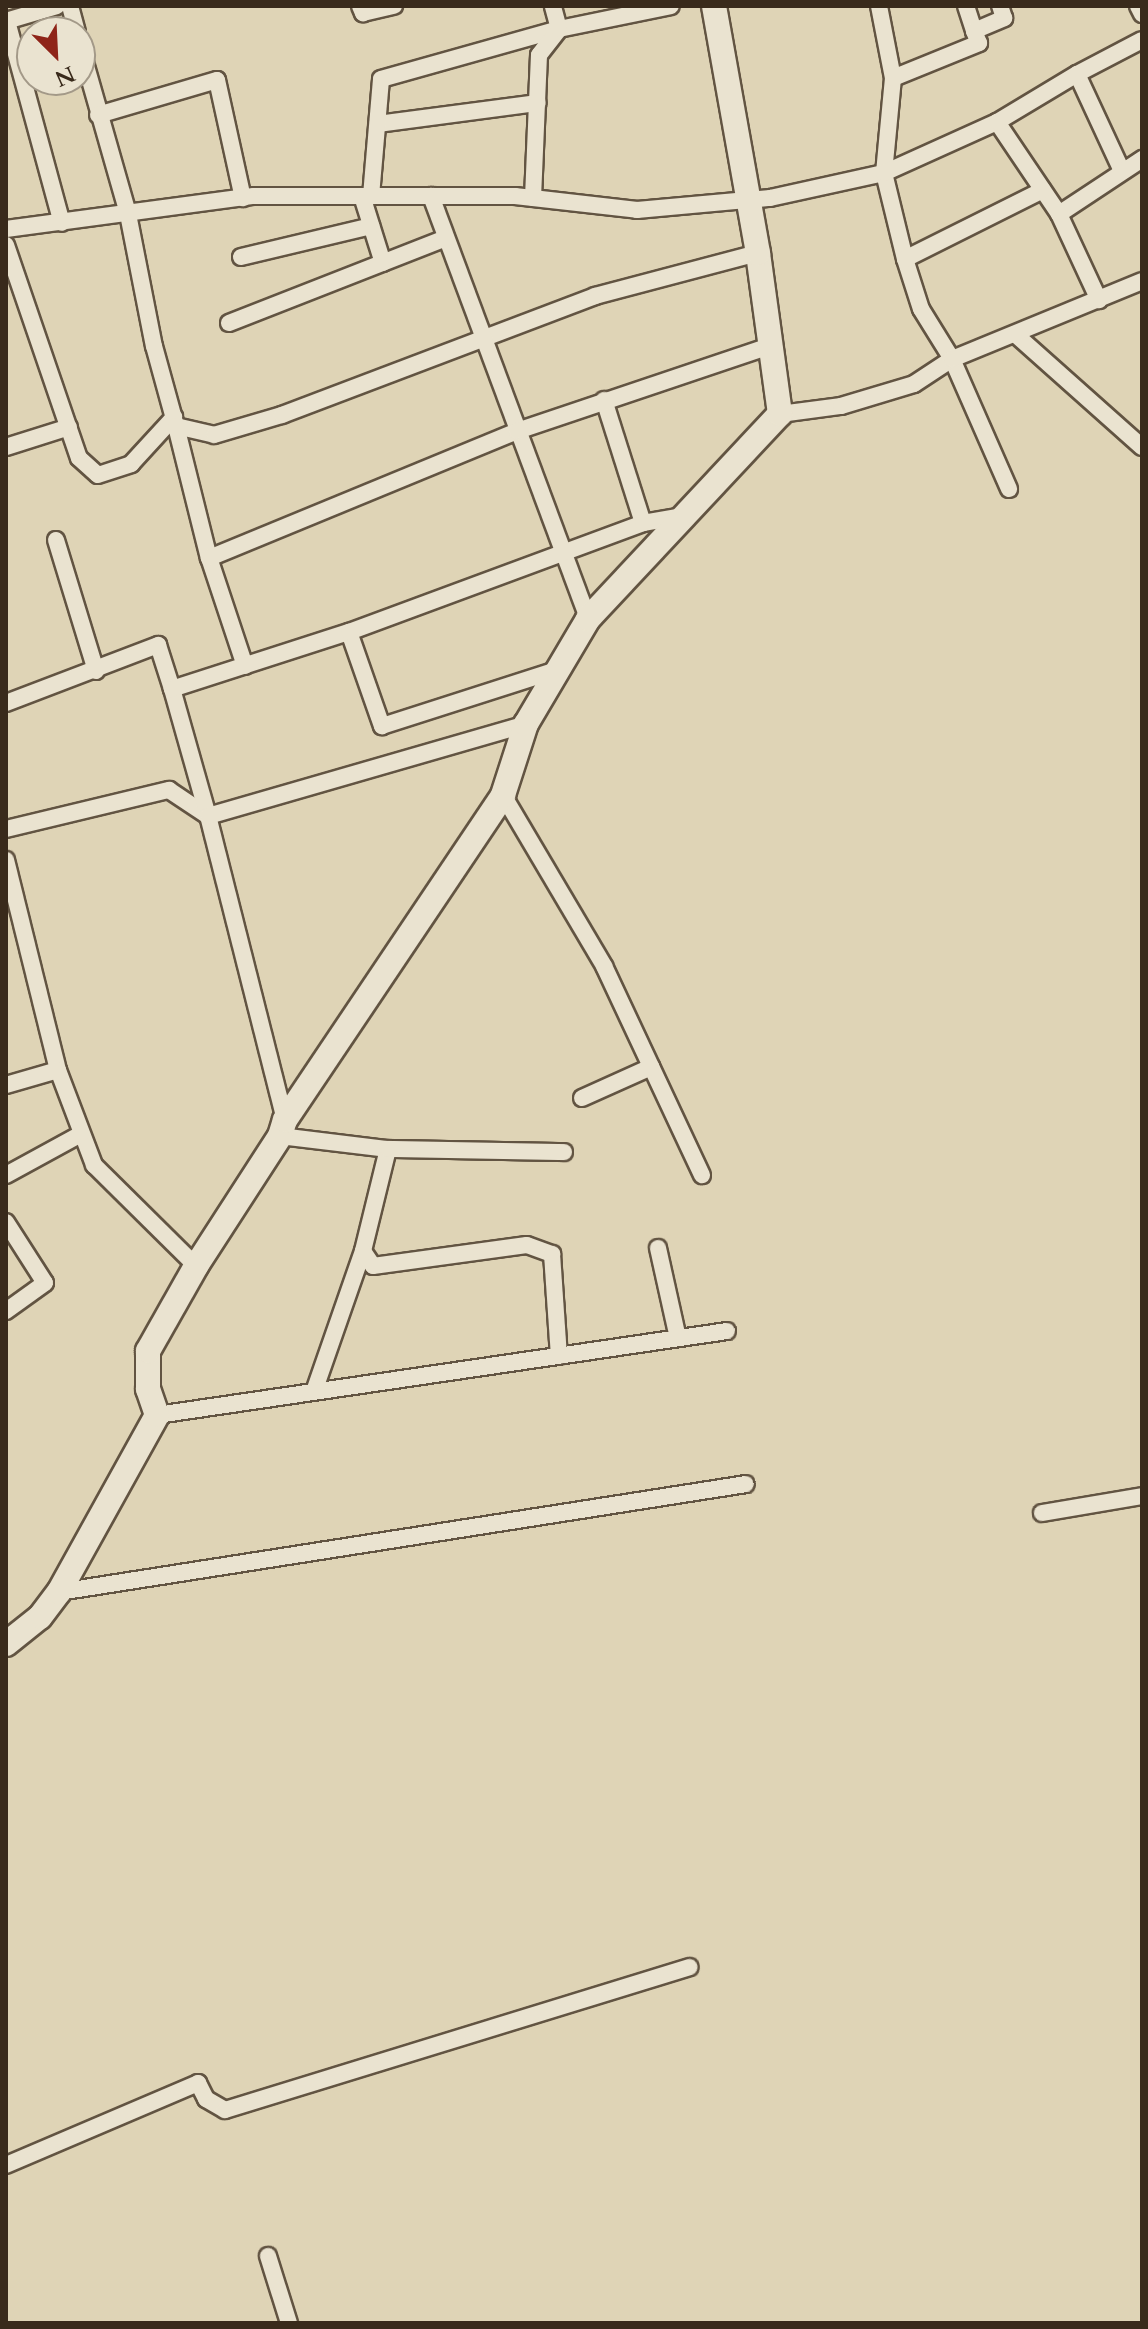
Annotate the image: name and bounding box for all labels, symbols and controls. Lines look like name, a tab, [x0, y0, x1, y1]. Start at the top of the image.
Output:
north arrow	[16, 16, 96, 96]
text: N	[50, 59, 80, 94]

